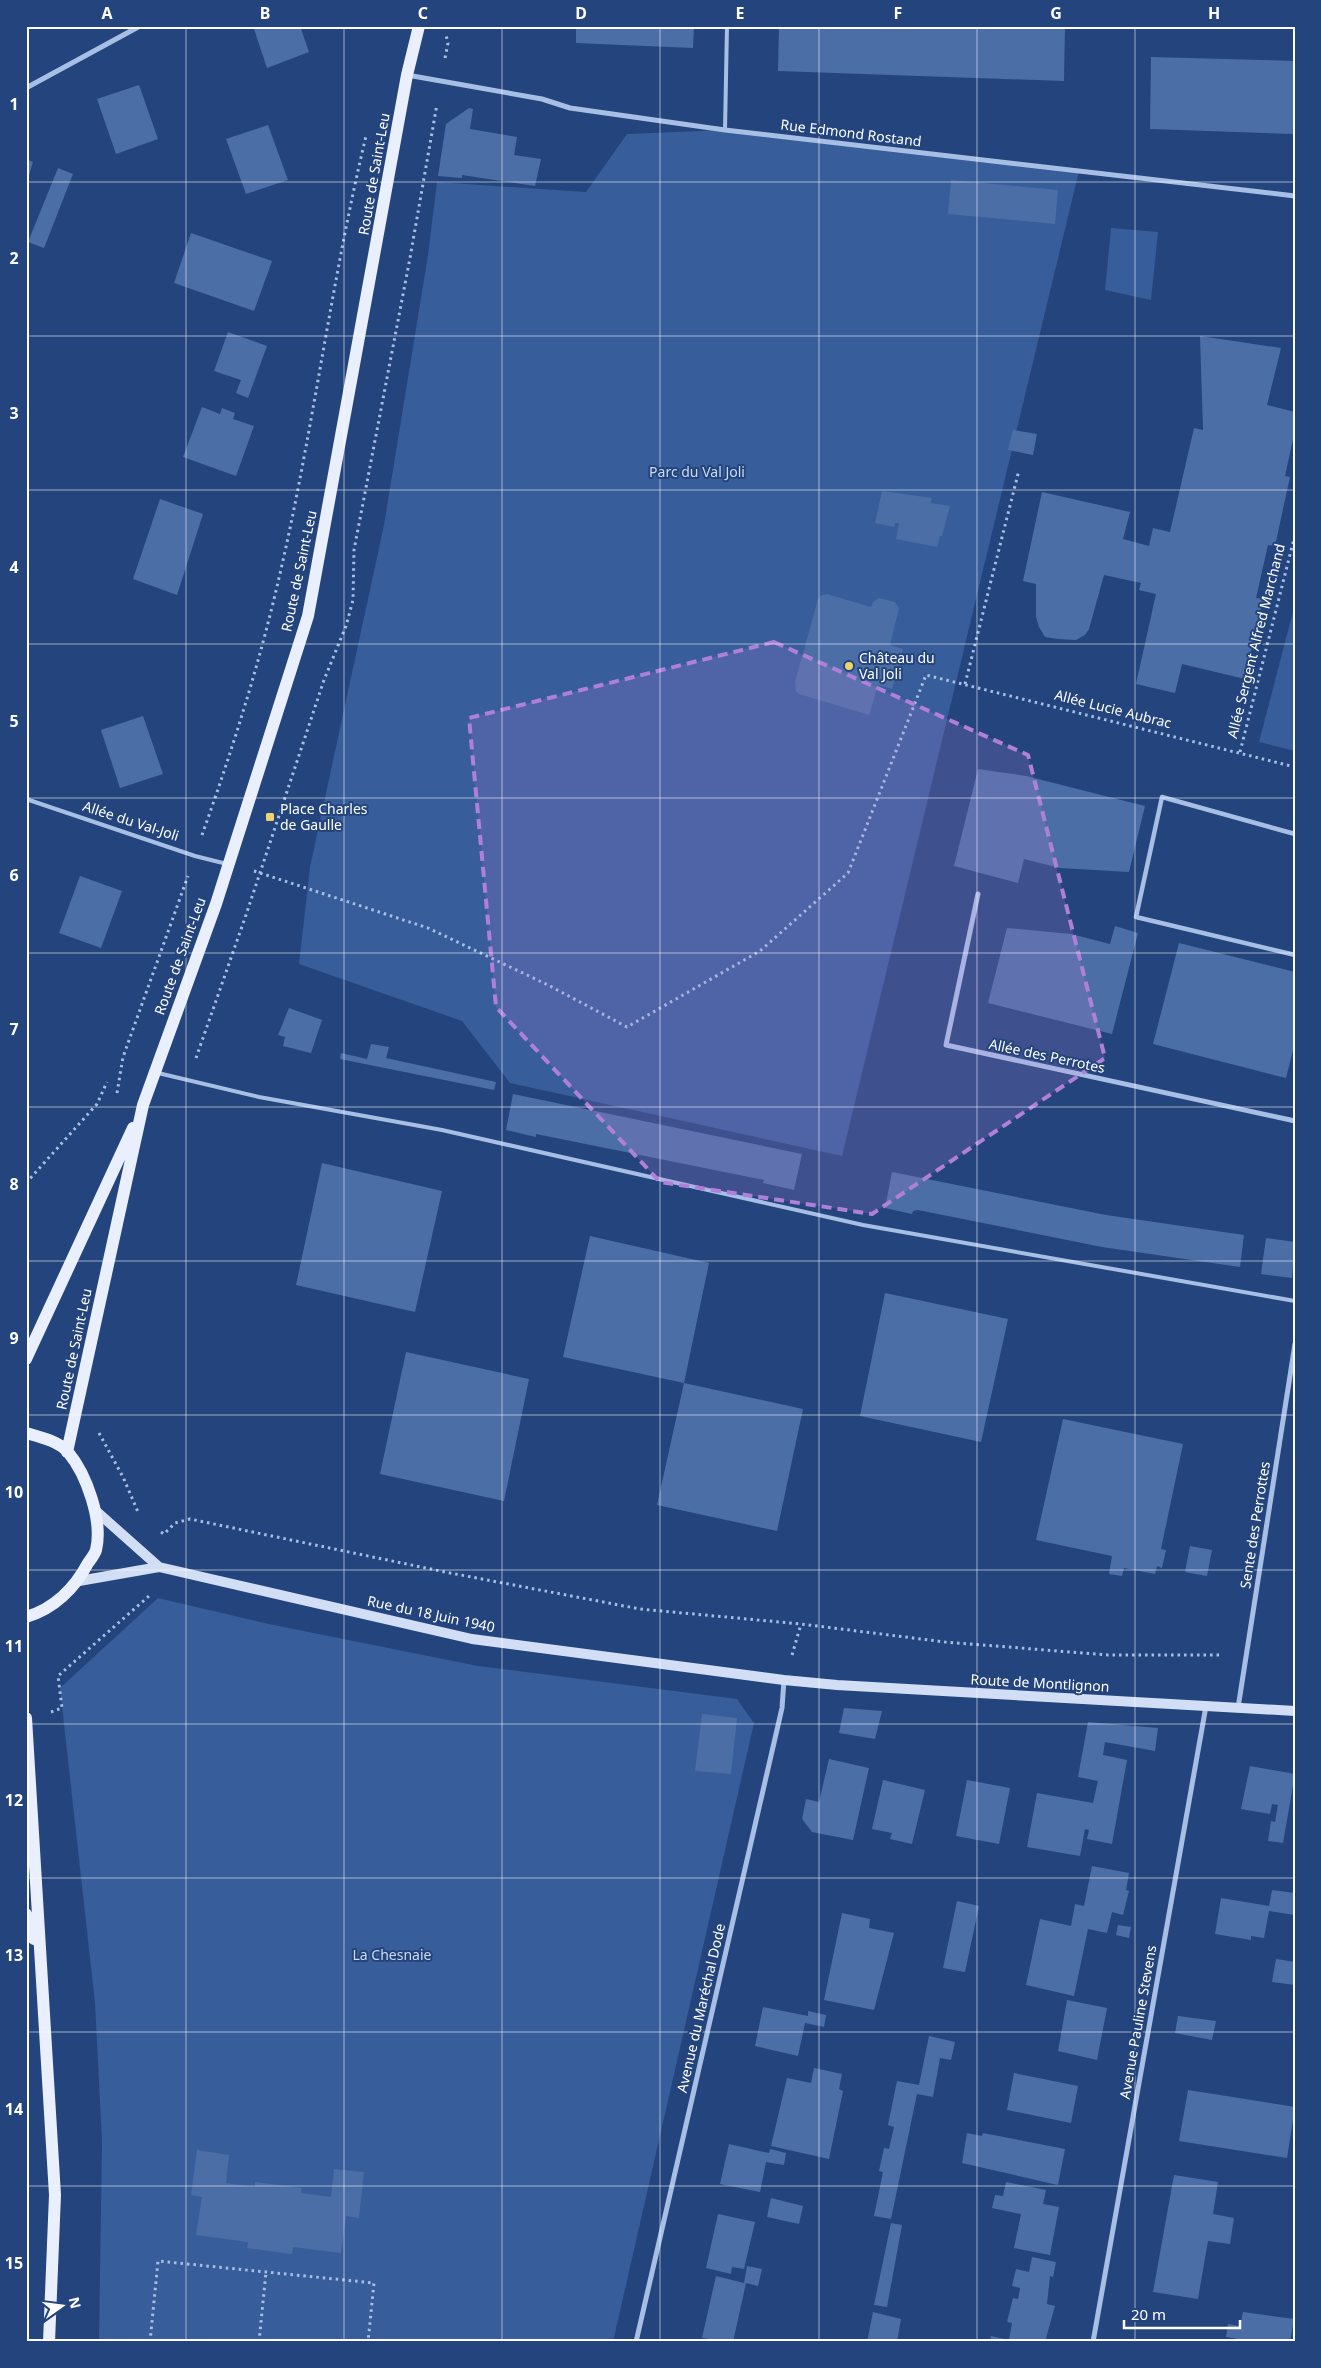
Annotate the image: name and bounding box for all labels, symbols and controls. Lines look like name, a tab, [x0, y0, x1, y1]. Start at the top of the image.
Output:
text: A	[101, 2, 113, 24]
text: B	[260, 2, 270, 24]
text: C	[418, 2, 428, 24]
text: D	[575, 2, 587, 24]
text: E	[736, 2, 745, 24]
text: F	[894, 2, 902, 24]
text: G	[1050, 2, 1062, 24]
text: H	[1208, 2, 1220, 24]
text: 1	[9, 93, 19, 115]
street label: Route de Saint-Leu	[353, 111, 394, 237]
street label: Rue Edmond Rostand	[780, 114, 923, 151]
text: 2	[9, 247, 19, 269]
text: 3	[9, 402, 19, 424]
park label: Parc du Val Joli	[649, 462, 745, 481]
street label: Route de Saint-Leu	[276, 508, 321, 633]
street label: Allée Sergent Alfred Marchand	[1222, 541, 1289, 740]
text: 4	[9, 556, 19, 578]
place label: Château du Val Joli	[859, 648, 935, 683]
marker: Château du Val Joli	[843, 660, 855, 672]
street label: Allée Lucie Aubrac	[1053, 685, 1174, 732]
text: 5	[9, 710, 19, 732]
street label: Allée du Val-Joli	[81, 796, 182, 845]
place label: Place Charles de Gaulle	[280, 799, 368, 834]
marker: Place Charles de Gaulle	[264, 811, 276, 823]
text: 6	[9, 864, 19, 886]
street label: Route de Saint-Leu	[149, 894, 210, 1017]
text: 7	[9, 1018, 19, 1040]
street label: Allée des Perrotes	[987, 1034, 1107, 1077]
text: 8	[9, 1173, 19, 1195]
street label: Route de Saint-Leu	[51, 1286, 96, 1411]
text: 9	[9, 1327, 19, 1349]
street label: Sente des Perrottes	[1235, 1460, 1274, 1590]
text: 10	[5, 1481, 23, 1503]
street label: Rue du 18 Juin 1940	[366, 1591, 497, 1636]
text: 11	[5, 1635, 23, 1657]
street label: Route de Montlignon	[970, 1669, 1110, 1696]
text: 12	[5, 1789, 23, 1811]
street label: Avenue du Maréchal Dode	[672, 1921, 729, 2094]
street label: Avenue Pauline Stevens	[1115, 1943, 1160, 2100]
text: 13	[5, 1944, 23, 1966]
park label: La Chesnaie	[353, 1945, 432, 1964]
text: 14	[5, 2098, 23, 2120]
text: 15	[5, 2252, 23, 2274]
north arrow	[38, 2280, 88, 2330]
text: N	[65, 2295, 86, 2311]
scale bar	[1124, 2298, 1240, 2330]
text: 20 m	[1131, 2304, 1166, 2324]

